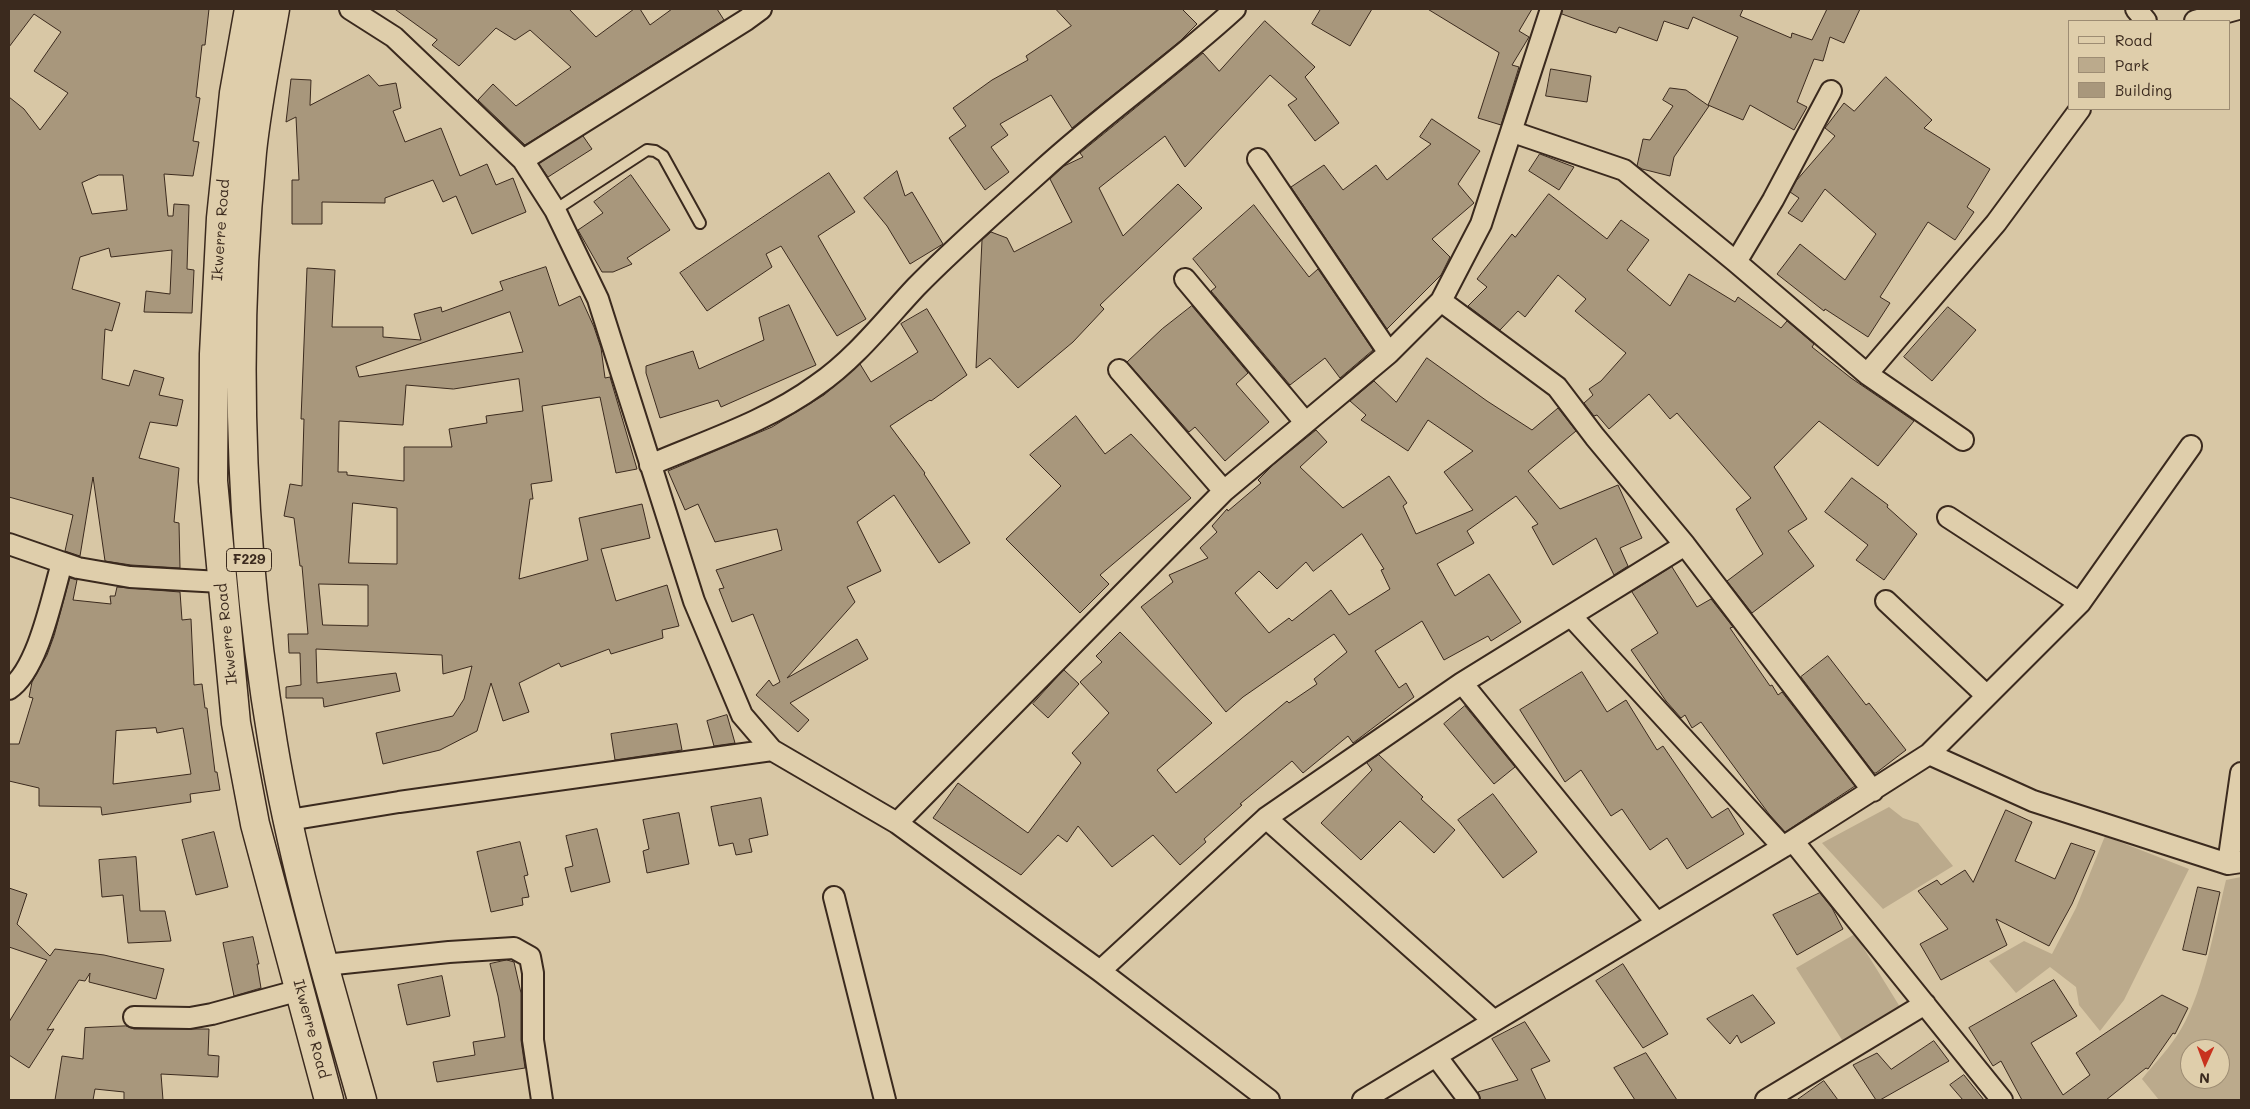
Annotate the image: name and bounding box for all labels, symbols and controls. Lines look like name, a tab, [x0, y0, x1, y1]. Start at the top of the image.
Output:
legend	[2068, 20, 2230, 110]
text: Road	[2115, 30, 2152, 50]
text: Park	[2115, 55, 2149, 75]
text: Building	[2115, 80, 2172, 100]
street label: Ikwerre Road	[208, 179, 234, 281]
road number: F229	[226, 548, 272, 572]
street label: Ikwerre Road	[213, 582, 241, 686]
street label: Ikwerre Road	[289, 977, 333, 1081]
north arrow	[2180, 1039, 2230, 1089]
text: N	[2199, 1069, 2210, 1088]

